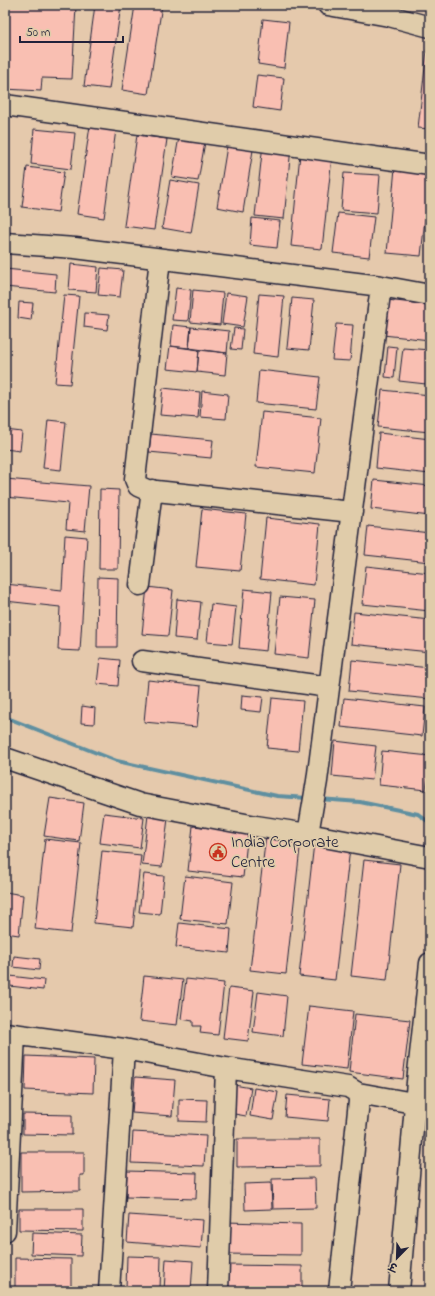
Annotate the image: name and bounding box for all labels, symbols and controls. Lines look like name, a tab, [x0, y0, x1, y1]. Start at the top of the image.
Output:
scale bar	[20, 18, 123, 44]
text: 50 m	[26, 24, 50, 42]
place label: India Corporate Centre	[231, 830, 339, 875]
public building icon: India Corporate Centre	[208, 842, 228, 862]
north arrow	[377, 1238, 417, 1278]
text: उ	[385, 1257, 401, 1275]

